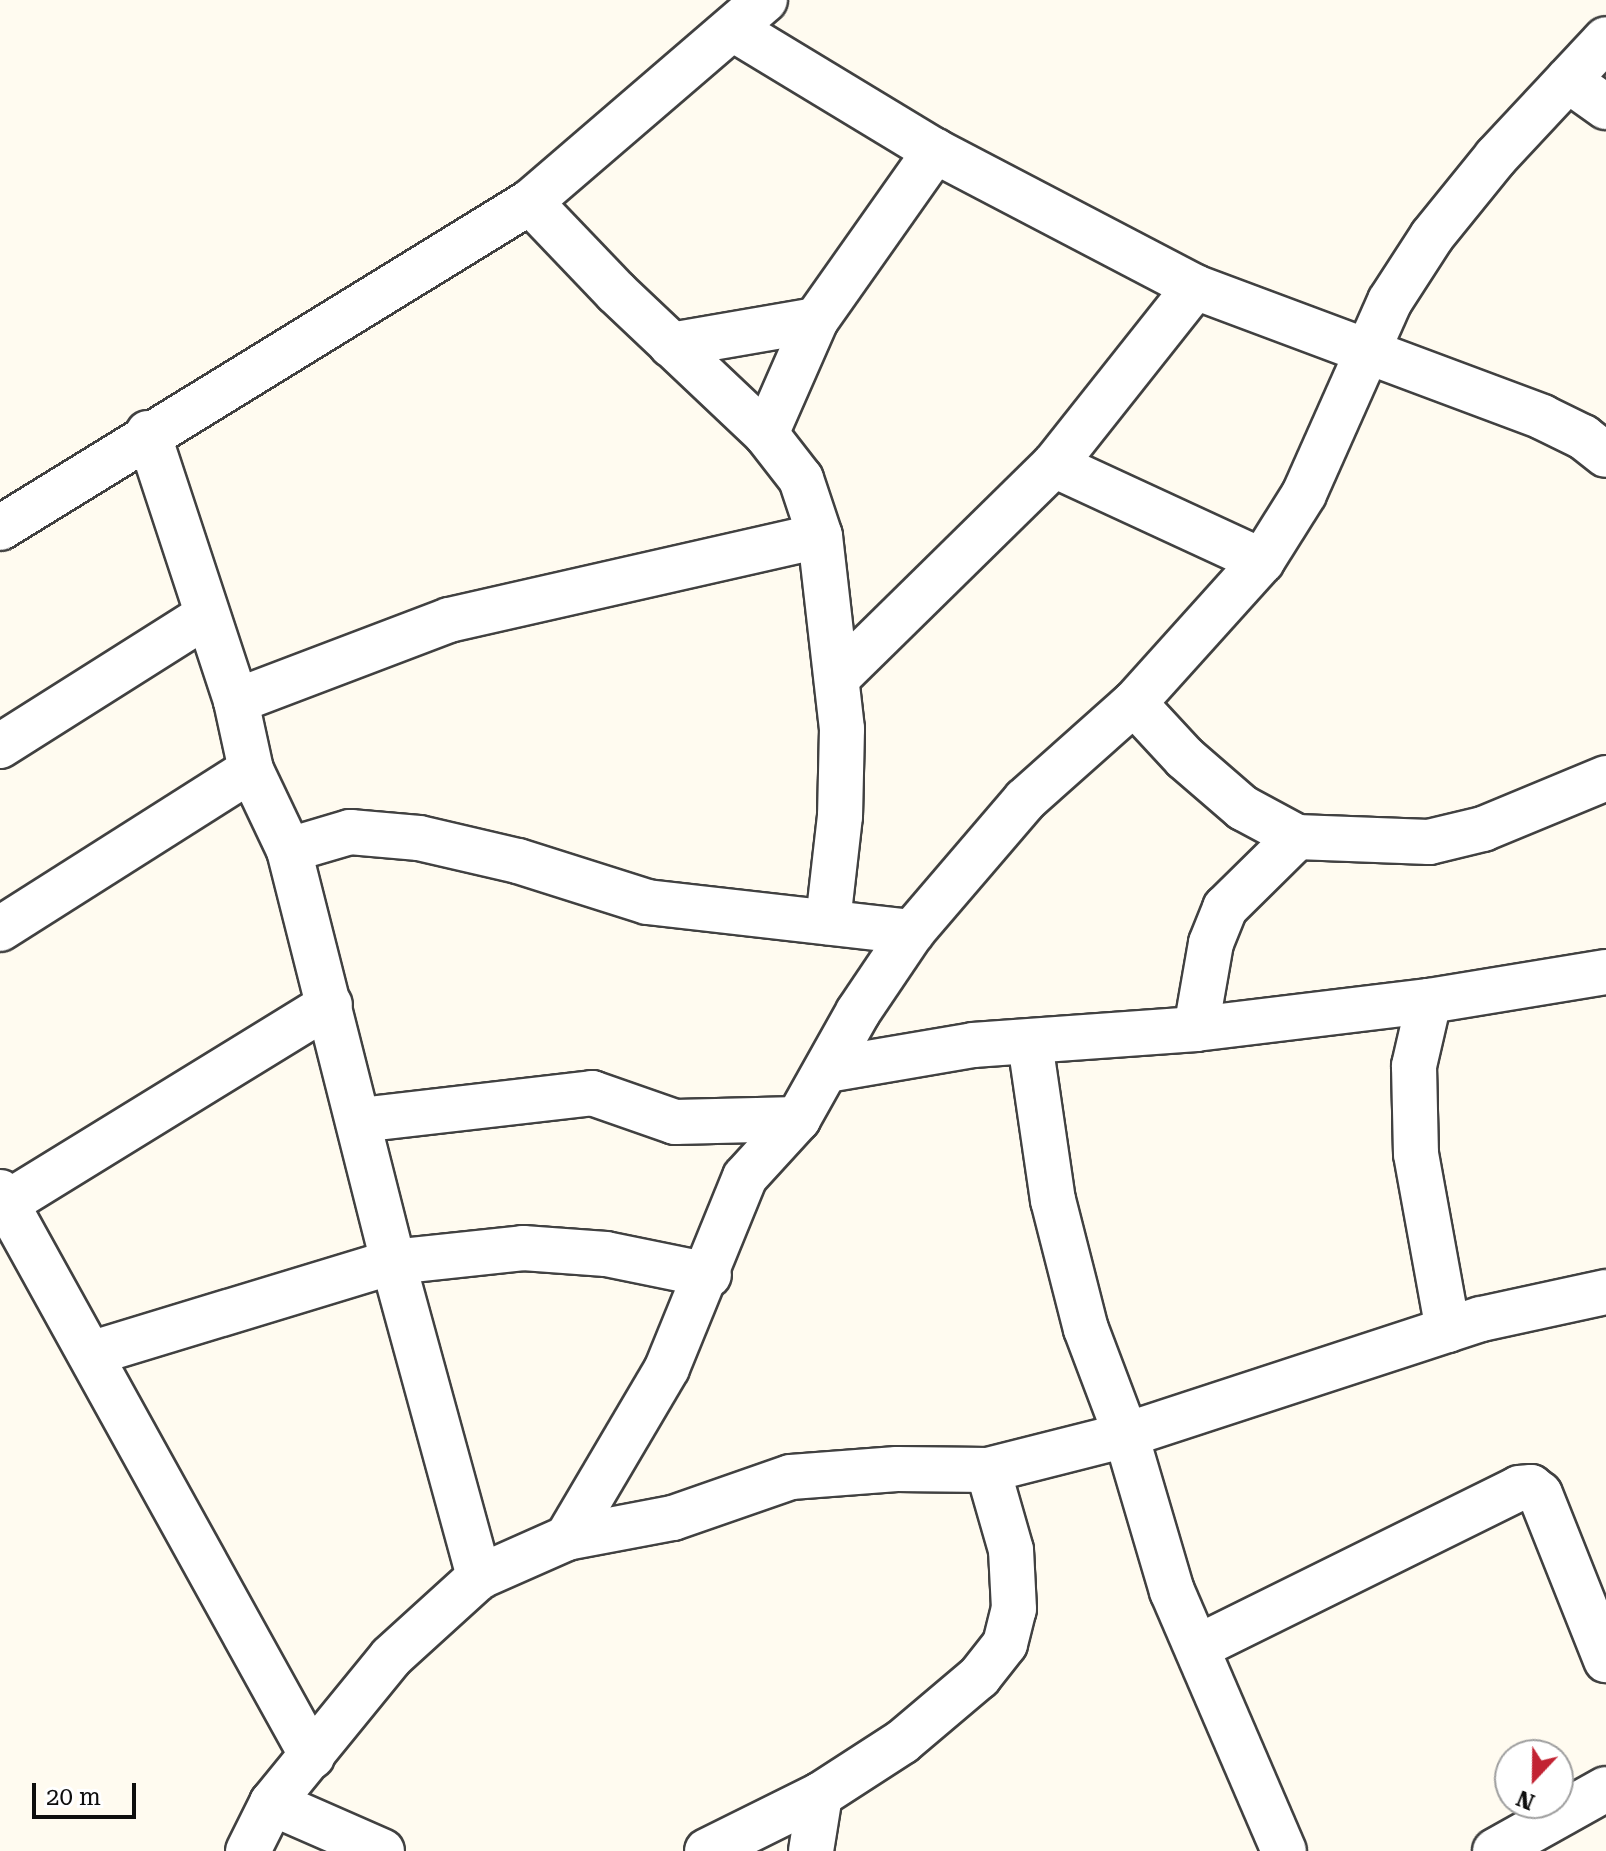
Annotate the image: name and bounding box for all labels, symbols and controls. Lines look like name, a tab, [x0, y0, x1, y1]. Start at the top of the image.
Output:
north arrow	[1494, 1739, 1574, 1819]
scale bar	[36, 1767, 140, 1817]
text: 20 m	[46, 1783, 101, 1811]
text: N	[1513, 1785, 1538, 1815]

